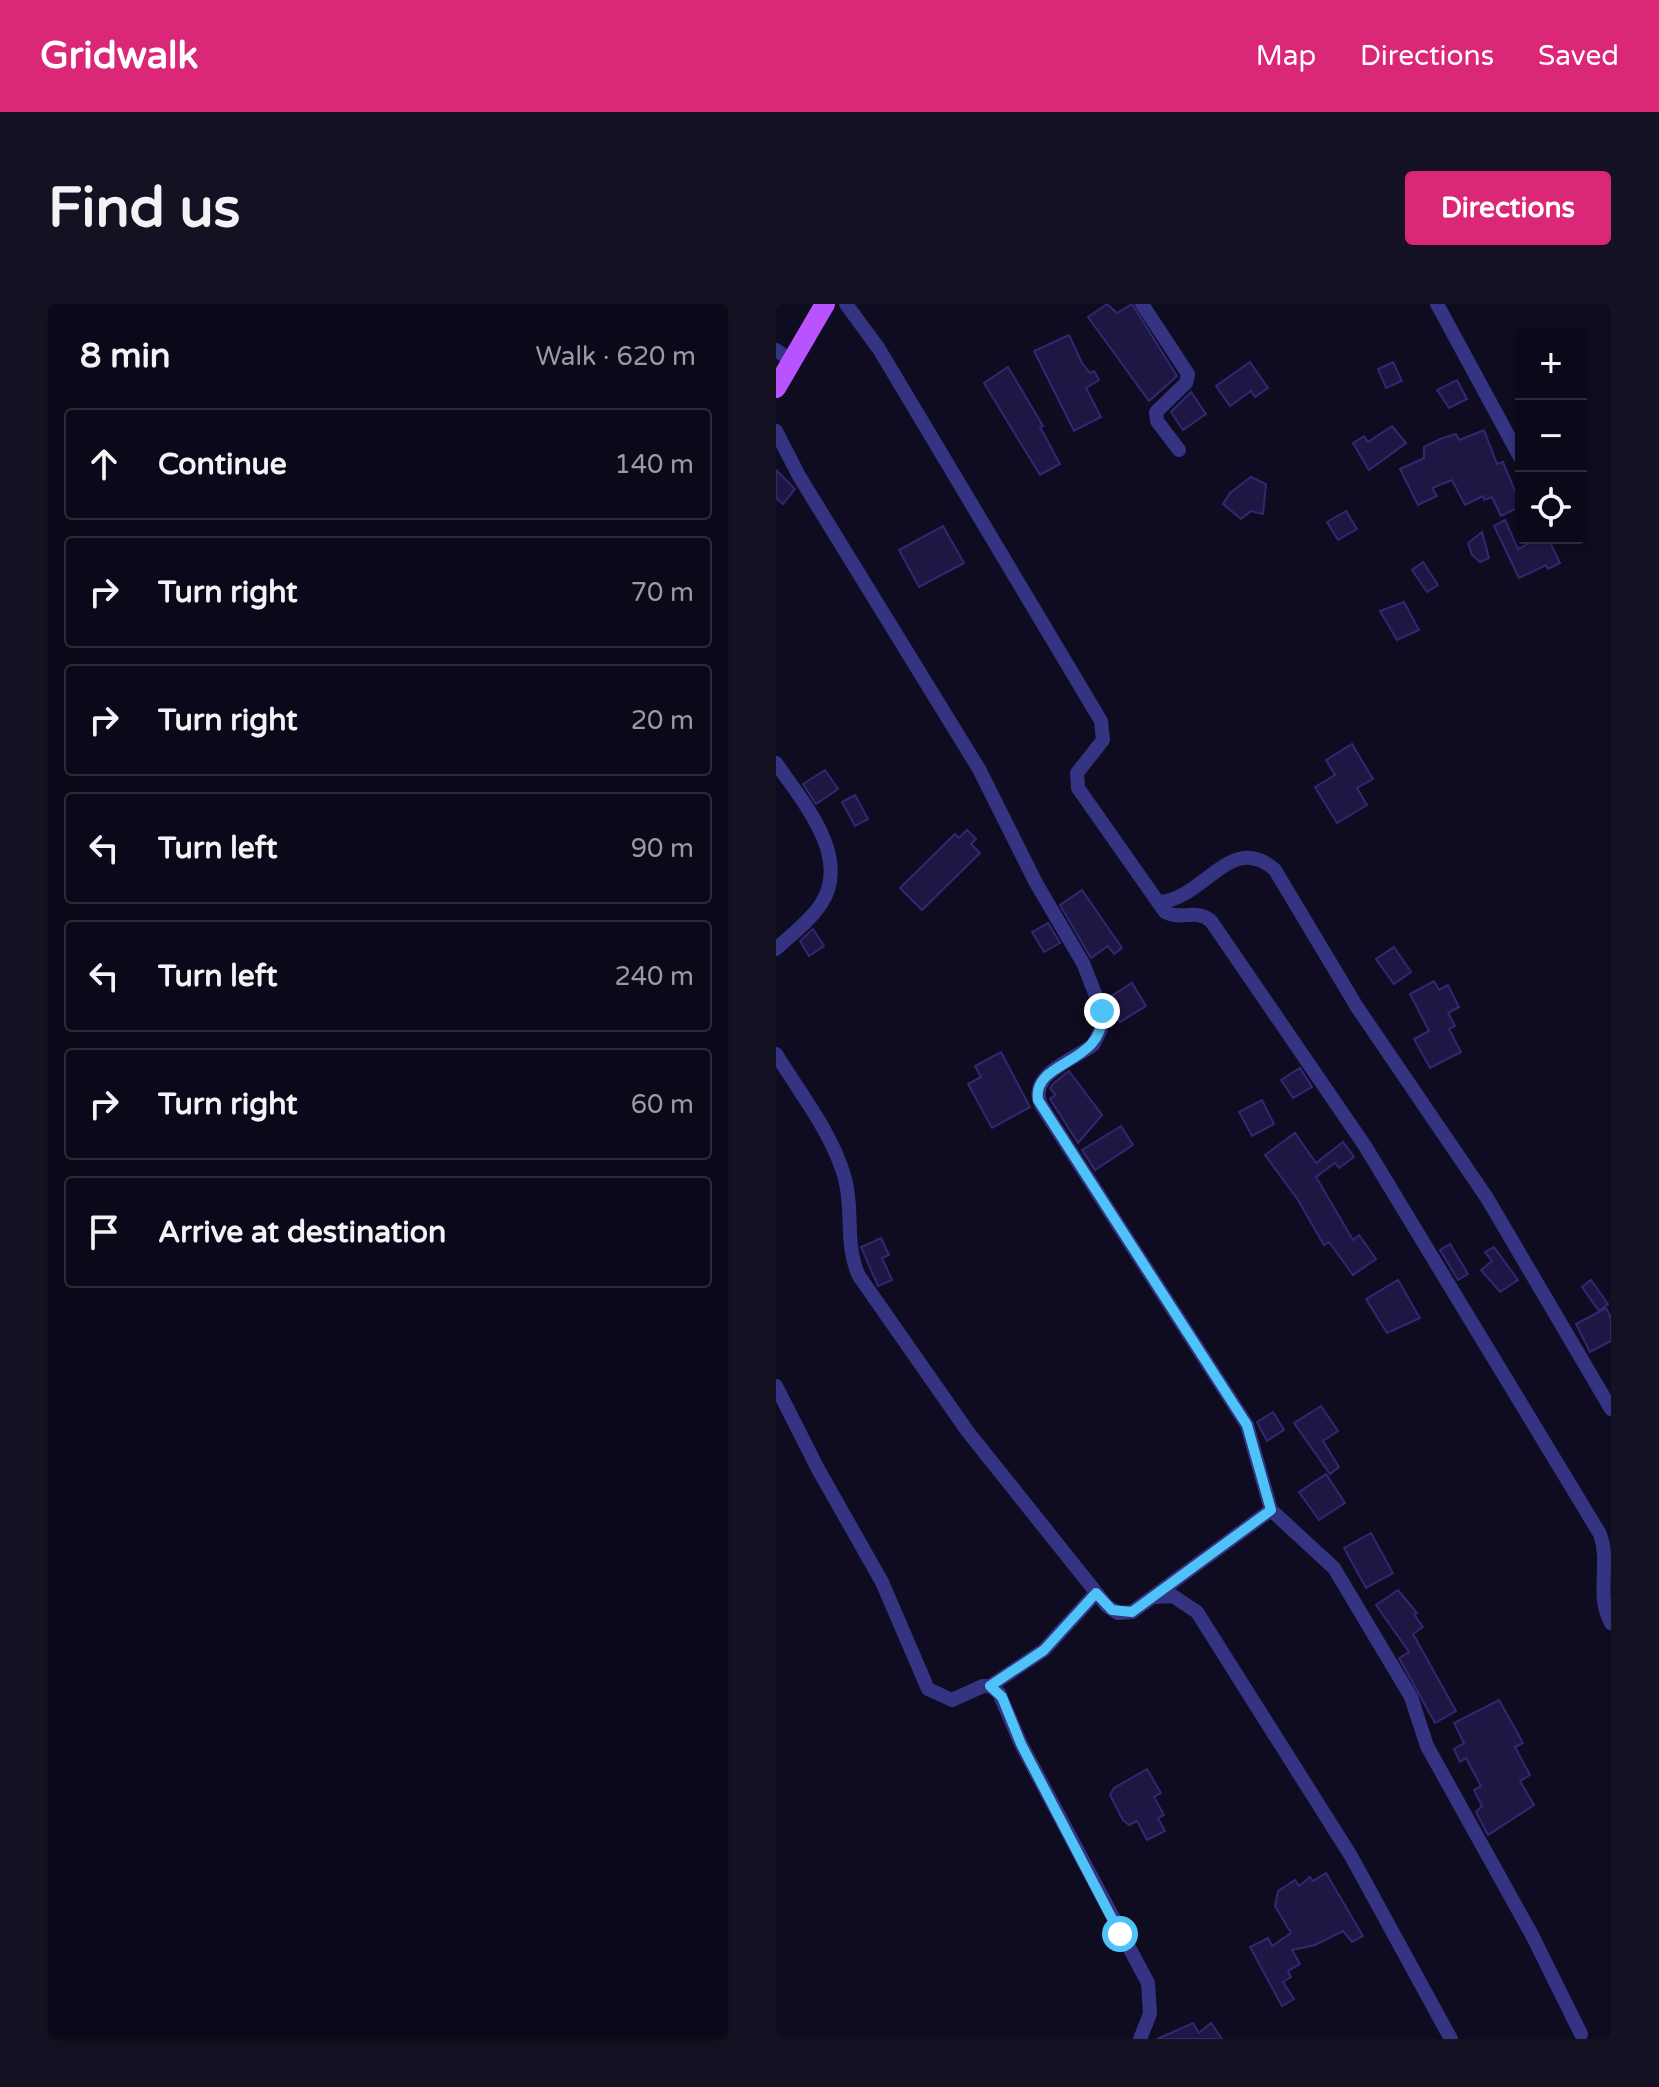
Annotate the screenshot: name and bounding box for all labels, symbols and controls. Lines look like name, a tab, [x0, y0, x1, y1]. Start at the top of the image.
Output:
text: Gridwalk	[40, 33, 198, 79]
text: Map	[1256, 39, 1316, 73]
text: Directions	[1360, 39, 1494, 73]
text: Saved	[1538, 39, 1619, 73]
button: Directions	[1405, 171, 1611, 245]
text: Find us	[48, 175, 240, 242]
map controls	[1515, 328, 1587, 544]
button: +	[1515, 328, 1587, 400]
text: 8 min	[80, 336, 171, 377]
text: Walk · 620 m	[536, 341, 696, 372]
button: −	[1515, 400, 1587, 472]
icon: ahead	[82, 442, 126, 486]
text: Continue	[158, 446, 287, 483]
text: 140 m	[614, 449, 694, 480]
button: locate	[1515, 472, 1587, 544]
icon: right	[82, 570, 126, 614]
text: Turn right	[158, 574, 298, 611]
text: 70 m	[631, 577, 694, 608]
icon: right	[82, 698, 126, 742]
text: Turn right	[158, 702, 298, 739]
text: 20 m	[631, 705, 694, 736]
icon: left	[82, 826, 126, 870]
text: Turn left	[158, 830, 277, 867]
text: 90 m	[631, 833, 694, 864]
icon: left	[82, 954, 126, 998]
text: Turn left	[158, 958, 277, 995]
text: 240 m	[614, 961, 694, 992]
route end	[1084, 993, 1120, 1029]
icon: right	[82, 1082, 126, 1126]
text: Turn right	[158, 1086, 298, 1123]
text: 60 m	[631, 1089, 694, 1120]
icon: arrive	[82, 1210, 126, 1254]
text: Arrive at destination	[158, 1214, 446, 1251]
route start	[1102, 1916, 1138, 1952]

